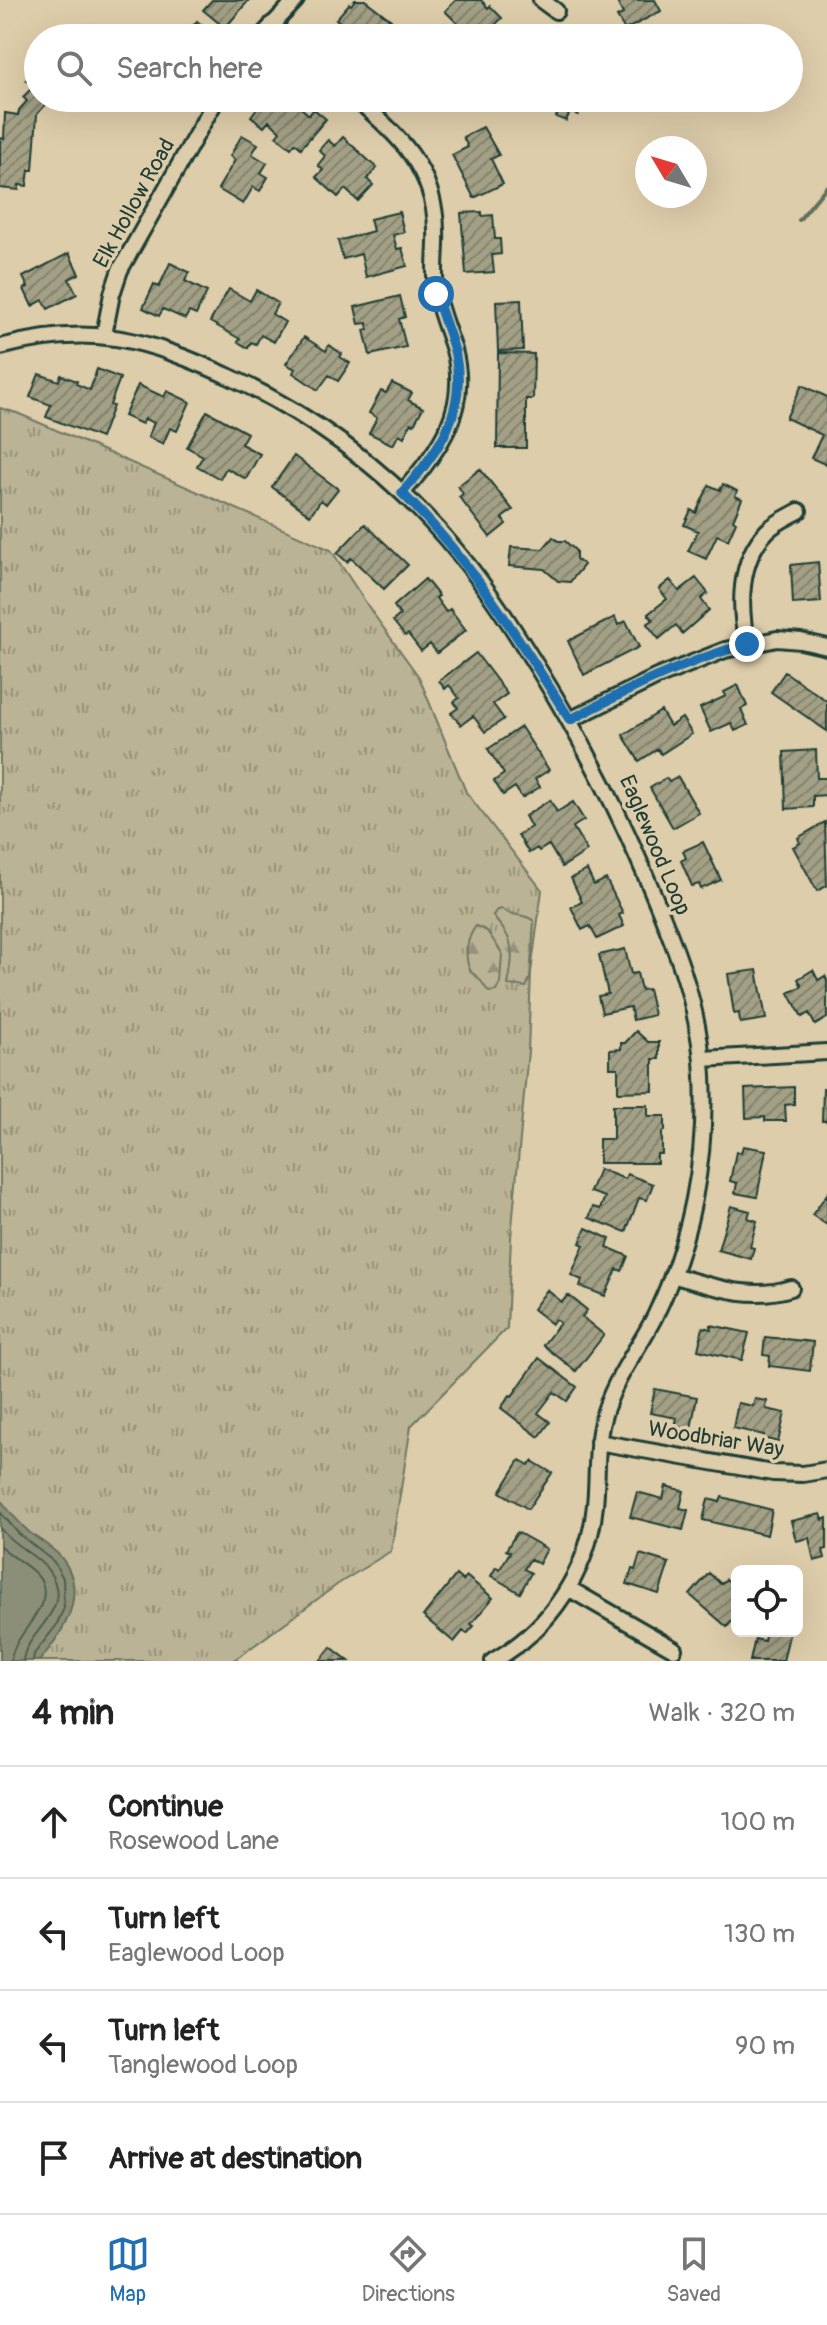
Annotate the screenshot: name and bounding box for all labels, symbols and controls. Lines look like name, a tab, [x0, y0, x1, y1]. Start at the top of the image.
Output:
search box	[24, 24, 803, 112]
icon: search	[52, 46, 96, 90]
text: Search here	[116, 50, 263, 87]
street label: Elk Hollow Road	[87, 133, 181, 273]
north arrow	[635, 136, 707, 208]
route start	[418, 276, 454, 312]
route end	[729, 626, 765, 662]
street label: Eaglewood Loop	[613, 771, 697, 919]
street label: Woodbriar Way	[646, 1414, 786, 1464]
map controls	[731, 1565, 803, 1637]
button: locate	[731, 1565, 803, 1637]
text: 4 min	[32, 1692, 114, 1735]
text: Walk · 320 m	[648, 1697, 795, 1729]
text: Continue	[108, 1788, 223, 1825]
icon: ahead	[32, 1800, 76, 1844]
text: 100 m	[721, 1806, 795, 1838]
text: Rosewood Lane	[108, 1825, 279, 1857]
text: Turn left	[108, 1900, 219, 1937]
icon: left	[32, 1912, 76, 1956]
text: 130 m	[724, 1918, 795, 1950]
text: Eaglewood Loop	[108, 1937, 285, 1969]
text: Turn left	[108, 2012, 219, 2049]
icon: left	[32, 2024, 76, 2068]
text: 90 m	[735, 2030, 795, 2062]
text: Tanglewood Loop	[108, 2049, 298, 2081]
icon: arrive	[32, 2136, 76, 2180]
text: Arrive at destination	[108, 2140, 362, 2177]
tab: Map	[106, 2232, 150, 2308]
tab: Directions	[362, 2232, 455, 2308]
tab: Saved	[667, 2232, 721, 2308]

